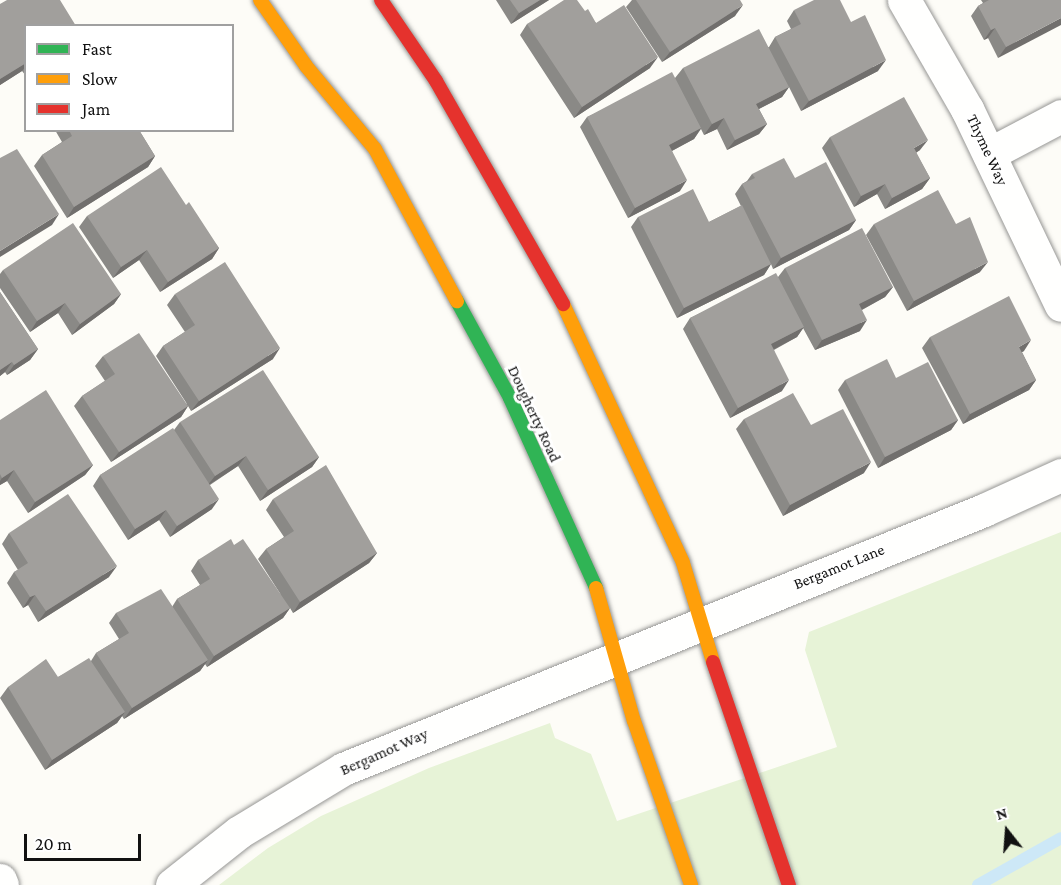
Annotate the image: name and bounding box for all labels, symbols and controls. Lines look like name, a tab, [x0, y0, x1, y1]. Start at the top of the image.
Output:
legend	[24, 24, 234, 132]
text: Fast	[82, 39, 112, 59]
text: Slow	[82, 69, 117, 89]
text: Jam	[82, 99, 110, 119]
street label: Thyme Way	[962, 111, 1012, 189]
street label: Dougherty Road	[503, 363, 565, 465]
street label: Bergamot Lane	[791, 540, 887, 594]
street label: Bergamot Way	[337, 724, 431, 780]
north arrow	[977, 801, 1037, 861]
text: N	[994, 804, 1009, 823]
scale bar	[27, 822, 144, 860]
text: 20 m	[35, 834, 72, 854]

